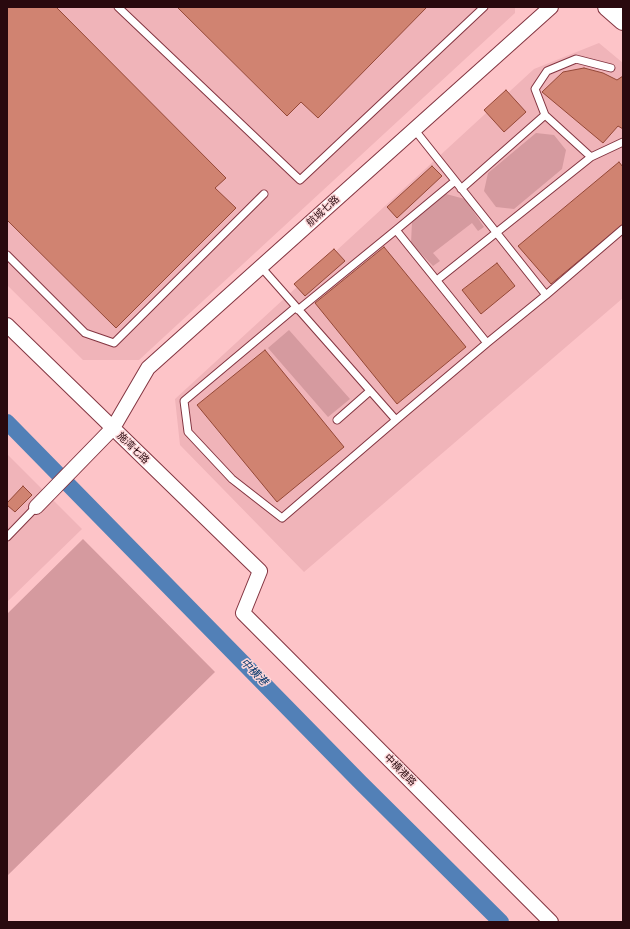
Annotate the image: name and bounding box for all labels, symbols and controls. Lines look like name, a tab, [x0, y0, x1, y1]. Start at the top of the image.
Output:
street label: 航城七路	[304, 193, 342, 229]
street label: 施湾七路	[114, 430, 152, 466]
water label: 中横港	[238, 656, 270, 688]
street label: 中横港路	[382, 752, 418, 788]

